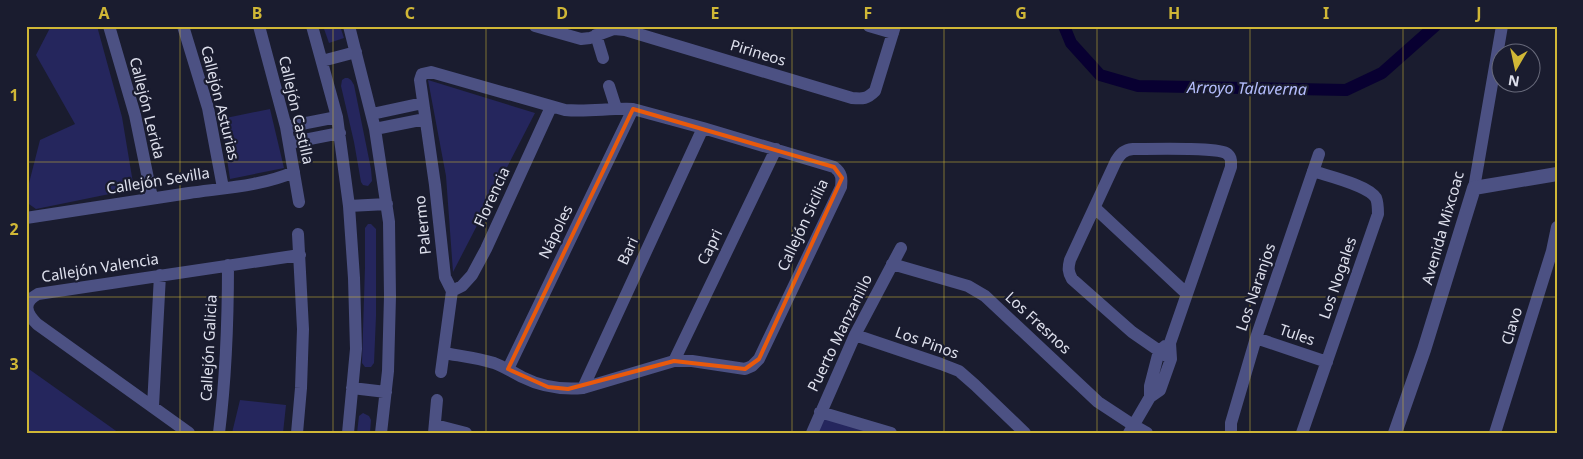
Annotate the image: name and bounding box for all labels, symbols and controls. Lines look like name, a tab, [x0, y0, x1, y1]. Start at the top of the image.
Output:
text: A	[98, 2, 110, 24]
text: B	[252, 2, 262, 24]
text: C	[405, 2, 415, 24]
text: D	[556, 2, 568, 24]
text: E	[711, 2, 720, 24]
text: F	[864, 2, 872, 24]
text: G	[1015, 2, 1027, 24]
text: H	[1168, 2, 1180, 24]
text: I	[1323, 2, 1329, 24]
text: J	[1474, 2, 1482, 24]
street label: Pirineos	[728, 34, 788, 70]
north arrow	[1490, 42, 1540, 92]
street label: Callejón Asturias	[197, 43, 245, 162]
street label: Callejón Castilla	[275, 54, 319, 166]
street label: Callejón Lerida	[126, 55, 170, 161]
text: N	[1507, 71, 1521, 92]
water label: Arroyo Talaverna	[1186, 76, 1307, 100]
text: 1	[9, 84, 19, 106]
street label: Callejón Sevilla	[105, 162, 211, 198]
street label: Florencia	[469, 163, 514, 230]
street label: Avenida Mixcoac	[1416, 169, 1468, 287]
street label: Callejón Sicilia	[772, 175, 832, 274]
street label: Palermo	[409, 195, 435, 256]
street label: Nápoles	[533, 201, 577, 262]
text: 2	[9, 218, 19, 240]
street label: Capri	[692, 225, 726, 268]
street label: Bari	[612, 234, 642, 268]
street label: Los Nogales	[1314, 234, 1360, 321]
street label: Los Naranjos	[1231, 240, 1279, 333]
street label: Callejón Valencia	[40, 248, 160, 286]
street label: Puerto Manzanillo	[802, 271, 876, 395]
street label: Los Fresnos	[1002, 287, 1076, 358]
street label: Callejón Galicia	[195, 294, 221, 402]
street label: Clavo	[1496, 304, 1526, 347]
street label: Tules	[1277, 319, 1318, 349]
street label: Los Pinos	[893, 321, 962, 363]
text: 3	[9, 353, 19, 375]

